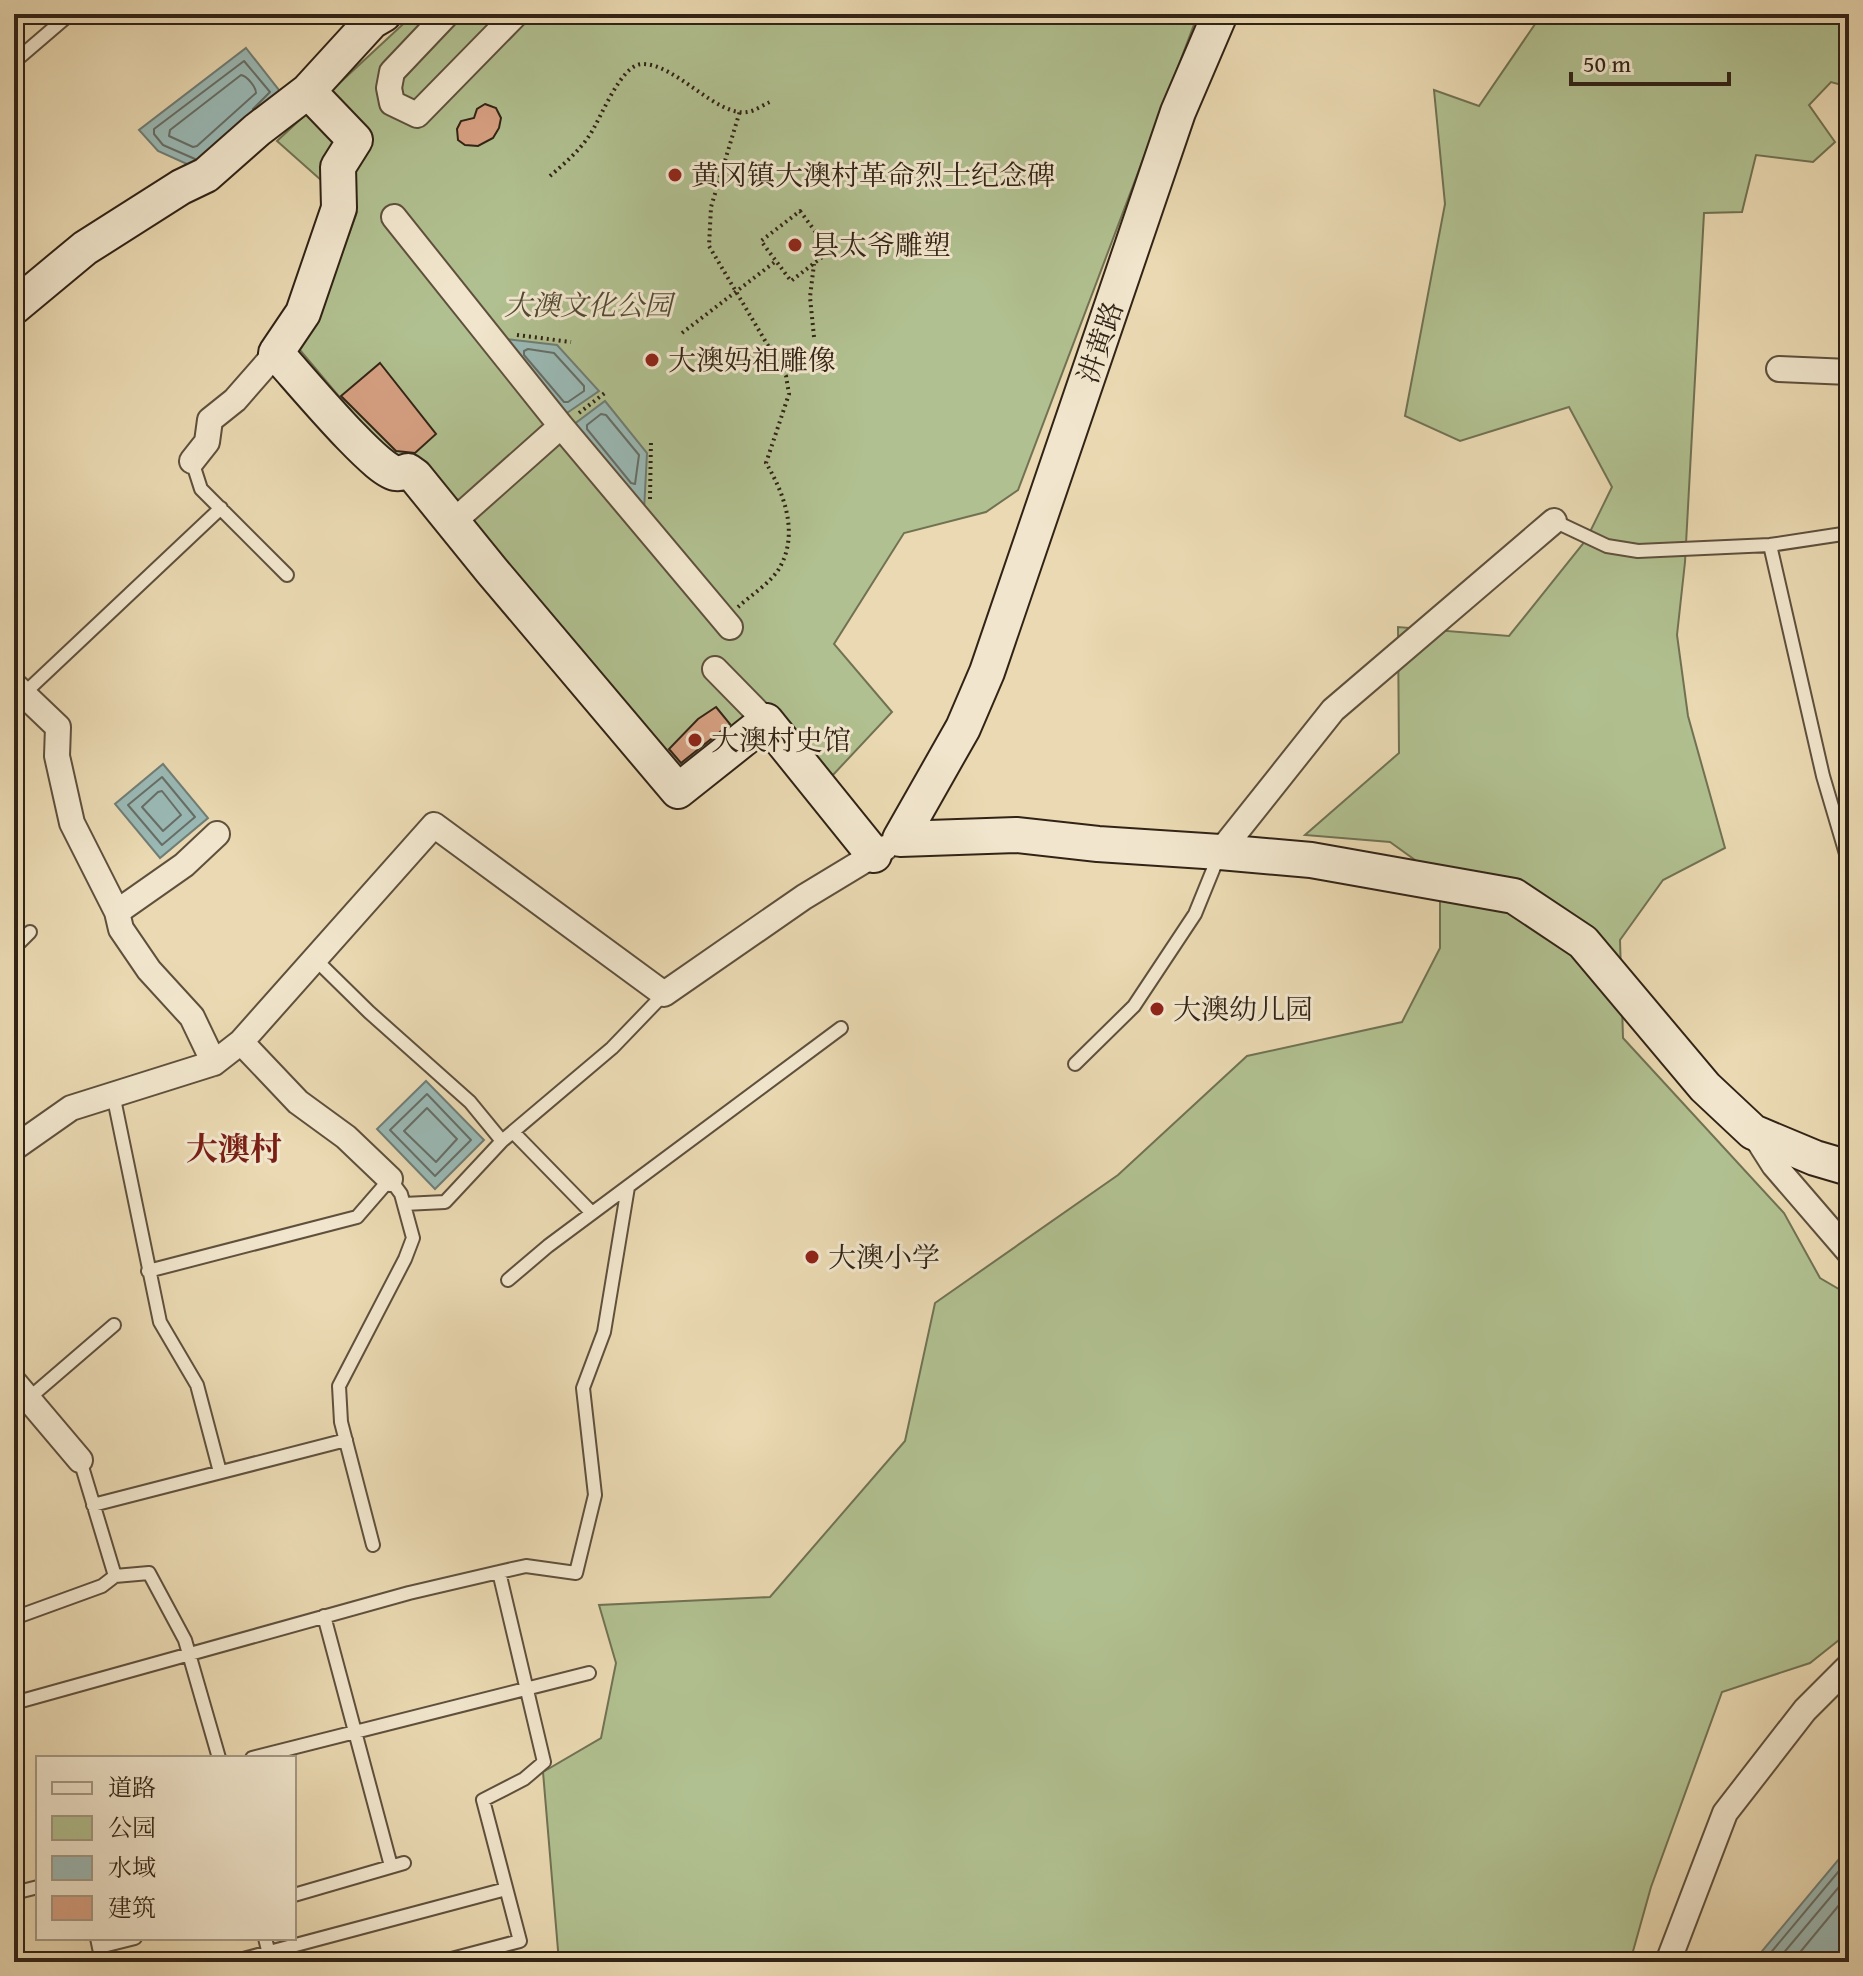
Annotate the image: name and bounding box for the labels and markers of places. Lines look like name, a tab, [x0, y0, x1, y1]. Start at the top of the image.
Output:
place label: 黄冈镇大澳村革命烈士纪念碑	[691, 154, 1055, 195]
marker: 黄冈镇大澳村革命烈士纪念碑	[666, 166, 684, 184]
place label: 县太爷雕塑	[811, 224, 951, 265]
marker: 县太爷雕塑	[786, 236, 804, 254]
place label: 大澳妈祖雕像	[668, 339, 836, 380]
marker: 大澳妈祖雕像	[643, 351, 661, 369]
place label: 大澳村史馆	[711, 719, 851, 760]
marker: 大澳村史馆	[686, 731, 704, 749]
place label: 大澳幼儿园	[1173, 988, 1313, 1029]
marker: 大澳幼儿园	[1148, 1000, 1166, 1018]
place label: 大澳小学	[828, 1236, 940, 1277]
marker: 大澳小学	[803, 1248, 821, 1266]

